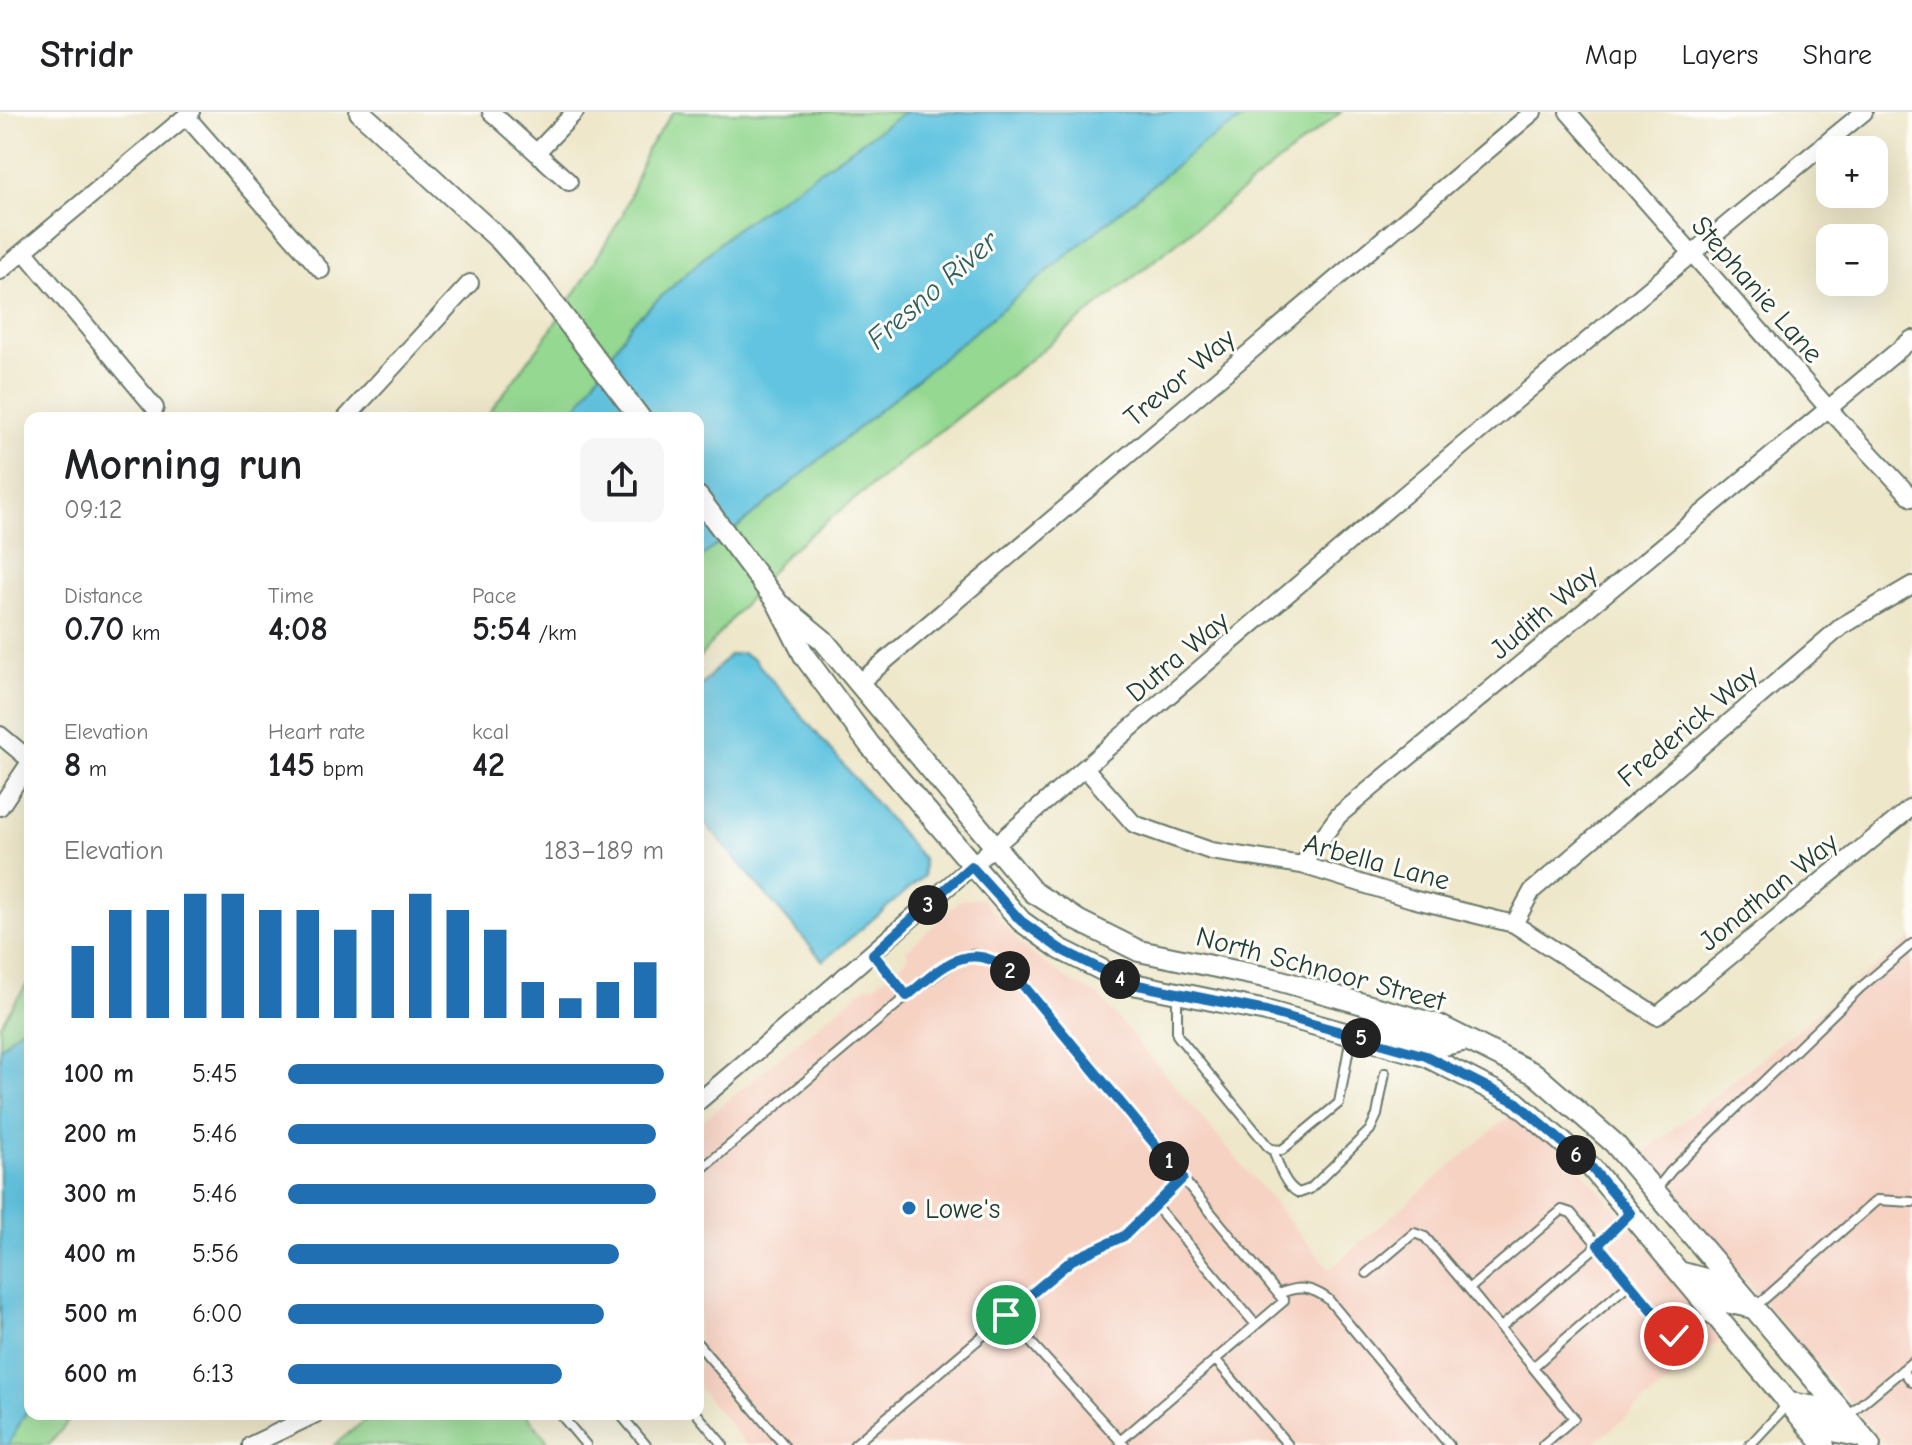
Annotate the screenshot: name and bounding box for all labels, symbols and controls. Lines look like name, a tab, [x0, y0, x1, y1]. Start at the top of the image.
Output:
text: Stridr	[40, 33, 133, 77]
text: Map	[1585, 39, 1638, 71]
text: Layers	[1682, 39, 1758, 71]
text: Share	[1802, 39, 1872, 71]
map controls	[1816, 136, 1888, 296]
button: +	[1816, 136, 1888, 208]
street label: Stephanie Lane	[1685, 210, 1830, 369]
water label: Fresno River	[859, 223, 1006, 357]
button: −	[1816, 224, 1888, 296]
street label: Trevor Way	[1118, 322, 1242, 433]
button: share	[580, 438, 664, 522]
text: Morning run	[64, 439, 303, 490]
text: 09:12	[64, 495, 122, 525]
street label: Judith Way	[1484, 557, 1604, 666]
text: Distance	[64, 583, 143, 609]
text: Time	[268, 583, 314, 609]
text: Pace	[472, 583, 516, 609]
street label: Dutra Way	[1120, 604, 1236, 709]
text: 0.70	[64, 609, 124, 649]
text: 4:08	[268, 609, 328, 649]
text: 5:54	[472, 609, 531, 649]
text: km	[124, 620, 161, 646]
text: /km	[531, 620, 577, 646]
street label: Frederick Way	[1611, 658, 1764, 794]
text: Elevation	[64, 719, 148, 745]
text: Heart rate	[268, 719, 365, 745]
text: kcal	[472, 719, 509, 745]
text: 8	[64, 745, 81, 785]
text: 145	[268, 745, 315, 785]
text: 42	[472, 745, 505, 785]
text: m	[81, 756, 107, 782]
text: bpm	[315, 756, 364, 782]
street label: Jonathan Way	[1693, 826, 1845, 957]
street label: Arbella Lane	[1300, 827, 1453, 897]
text: Elevation	[64, 836, 164, 866]
text: 183–189 m	[544, 836, 664, 866]
pin: 3	[908, 885, 948, 925]
text: 3	[923, 892, 933, 918]
street label: North Schnoor Street	[1193, 920, 1450, 1018]
pin: 2	[990, 951, 1030, 991]
text: 2	[1005, 958, 1015, 984]
pin: 4	[1100, 959, 1140, 999]
text: 4	[1115, 966, 1125, 992]
pin: 5	[1341, 1018, 1381, 1058]
text: 5	[1355, 1025, 1367, 1051]
text: 100 m	[64, 1059, 134, 1089]
text: 5:45	[192, 1059, 237, 1089]
text: 200 m	[64, 1119, 137, 1149]
text: 5:46	[192, 1119, 237, 1149]
pin: 6	[1556, 1135, 1596, 1175]
pin: 1	[1149, 1141, 1189, 1181]
text: 6	[1570, 1142, 1582, 1168]
text: 1	[1165, 1148, 1173, 1174]
text: 300 m	[64, 1179, 137, 1209]
text: 5:46	[192, 1179, 237, 1209]
place label: Lowe's	[925, 1193, 1001, 1225]
marker: Lowe's	[900, 1199, 918, 1217]
text: 400 m	[64, 1239, 136, 1269]
text: 5:56	[192, 1239, 239, 1269]
pin	[972, 1281, 1040, 1349]
icon: arrive	[984, 1293, 1028, 1337]
text: 500 m	[64, 1299, 138, 1329]
text: 6:00	[192, 1299, 242, 1329]
pin	[1640, 1302, 1708, 1370]
icon: check	[1652, 1314, 1696, 1358]
text: 600 m	[64, 1359, 137, 1389]
text: 6:13	[192, 1359, 234, 1389]

